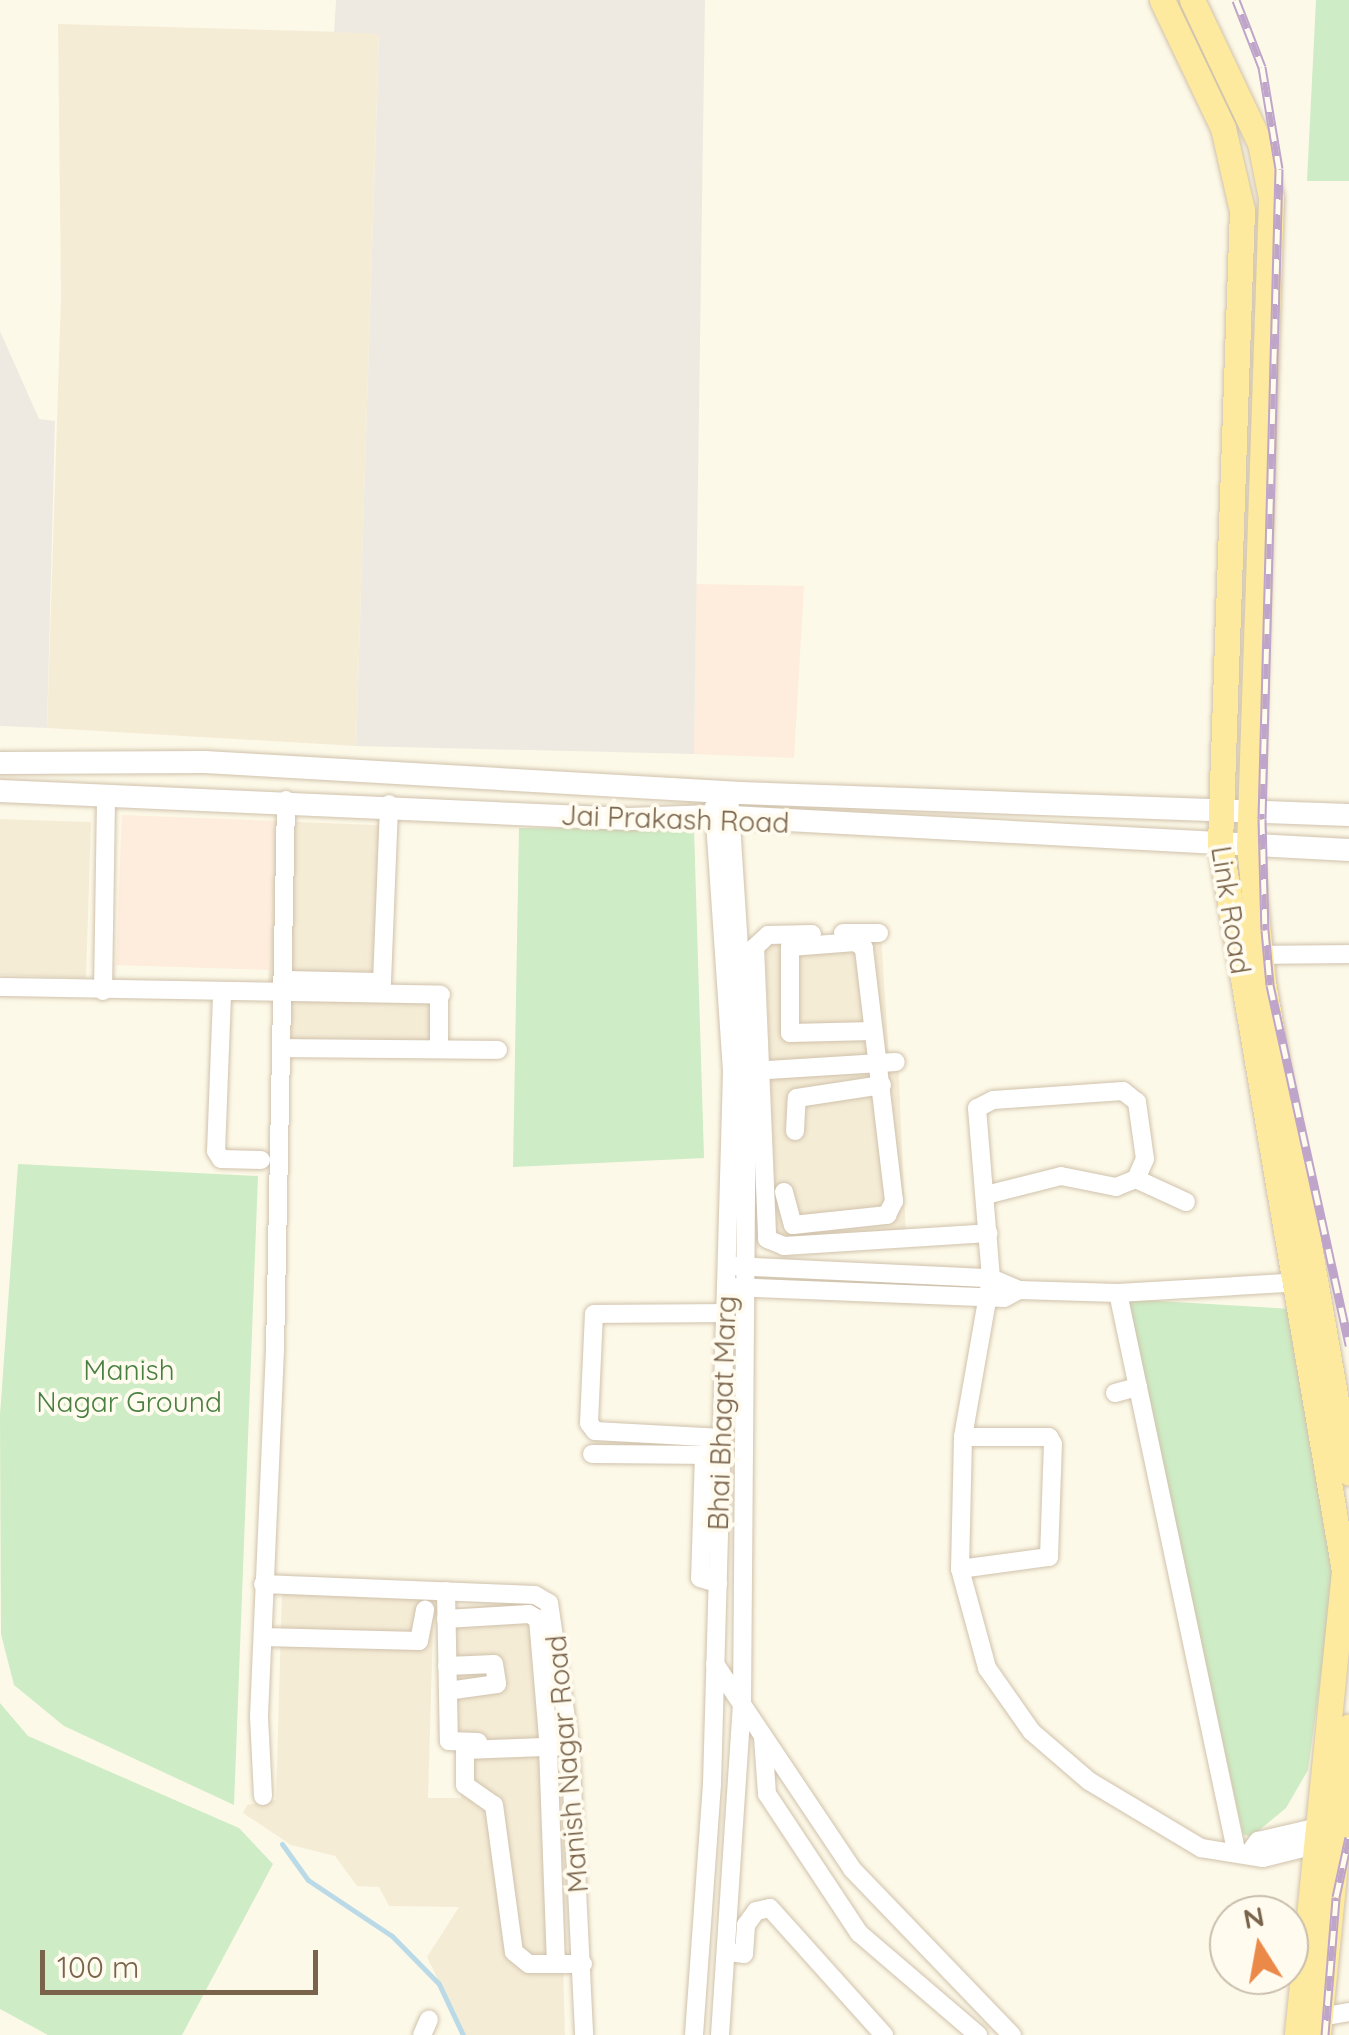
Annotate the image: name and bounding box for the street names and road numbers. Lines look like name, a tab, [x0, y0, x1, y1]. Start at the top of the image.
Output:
street label: Jai Prakash Road	[560, 798, 790, 840]
street label: Link Road	[1204, 844, 1258, 976]
street label: Bhai Bhagat Marg	[701, 1295, 743, 1531]
street label: Manish Nagar Road	[539, 1634, 595, 1894]

